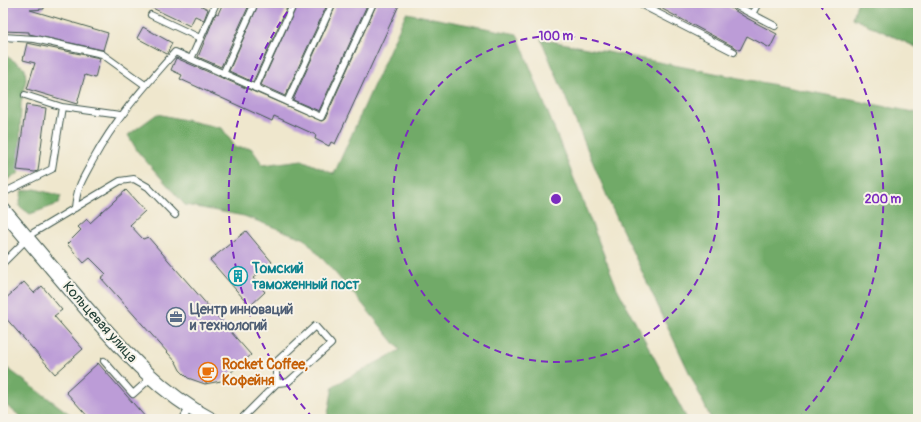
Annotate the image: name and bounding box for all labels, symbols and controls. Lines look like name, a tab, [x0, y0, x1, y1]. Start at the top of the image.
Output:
text: 100 m	[539, 29, 574, 44]
centre of rings	[549, 192, 563, 206]
text: 200 m	[865, 192, 902, 207]
place label: Томский таможенный пост	[251, 260, 360, 293]
building icon: Томский таможенный пост	[227, 265, 249, 287]
street label: Кольцевая улица	[59, 278, 141, 366]
place label: Центр инноваций и технологий	[189, 301, 294, 334]
office icon: Центр инноваций и технологий	[165, 306, 187, 328]
place label: Rocket Coffee, Кофейня	[222, 356, 309, 389]
cafe icon: Rocket Coffee, Кофейня	[197, 361, 219, 383]

